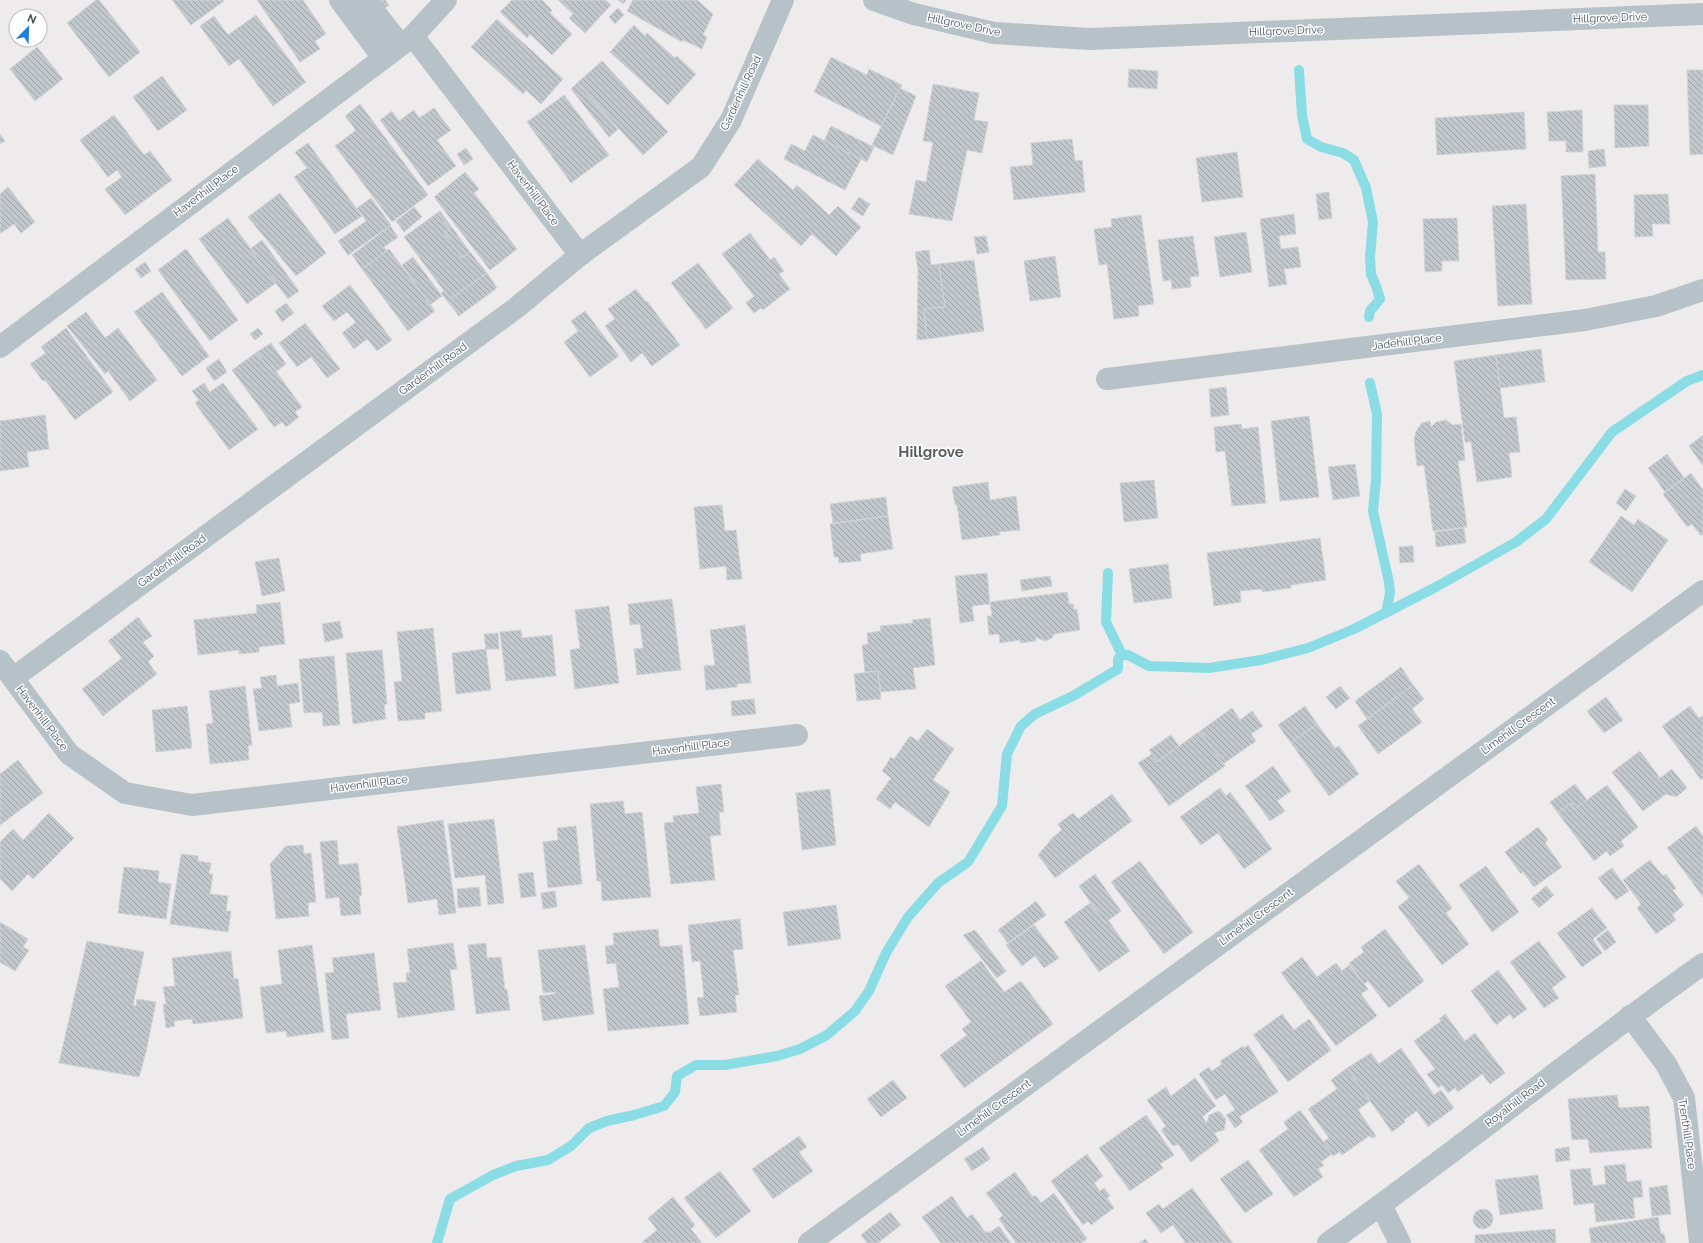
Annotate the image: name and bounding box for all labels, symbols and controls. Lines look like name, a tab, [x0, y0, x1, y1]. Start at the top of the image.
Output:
north arrow	[8, 8, 48, 48]
street label: Hillgrove Drive	[1573, 10, 1648, 26]
street label: Hillgrove Drive	[926, 11, 1002, 39]
text: N	[25, 12, 38, 27]
street label: Hillgrove Drive	[1249, 23, 1324, 39]
street label: Gardenhill Road	[718, 53, 764, 132]
street label: Havenhill Place	[504, 158, 562, 228]
street label: Havenhill Place	[171, 162, 241, 220]
street label: Jadehill Place	[1371, 331, 1443, 353]
street label: Gardenhill Road	[396, 340, 470, 398]
district label: Hillgrove	[898, 443, 964, 461]
street label: Gardenhill Road	[135, 532, 209, 590]
street label: Havenhill Place	[13, 683, 71, 753]
street label: Limehill Crescent	[1479, 695, 1558, 757]
street label: Havenhill Place	[652, 736, 731, 758]
street label: Havenhill Place	[330, 773, 409, 795]
street label: Limehill Crescent	[1217, 886, 1296, 948]
street label: Royalhill Road	[1482, 1076, 1548, 1130]
street label: Limehill Crescent	[955, 1077, 1034, 1139]
street label: Trenthill Place	[1676, 1098, 1698, 1171]

